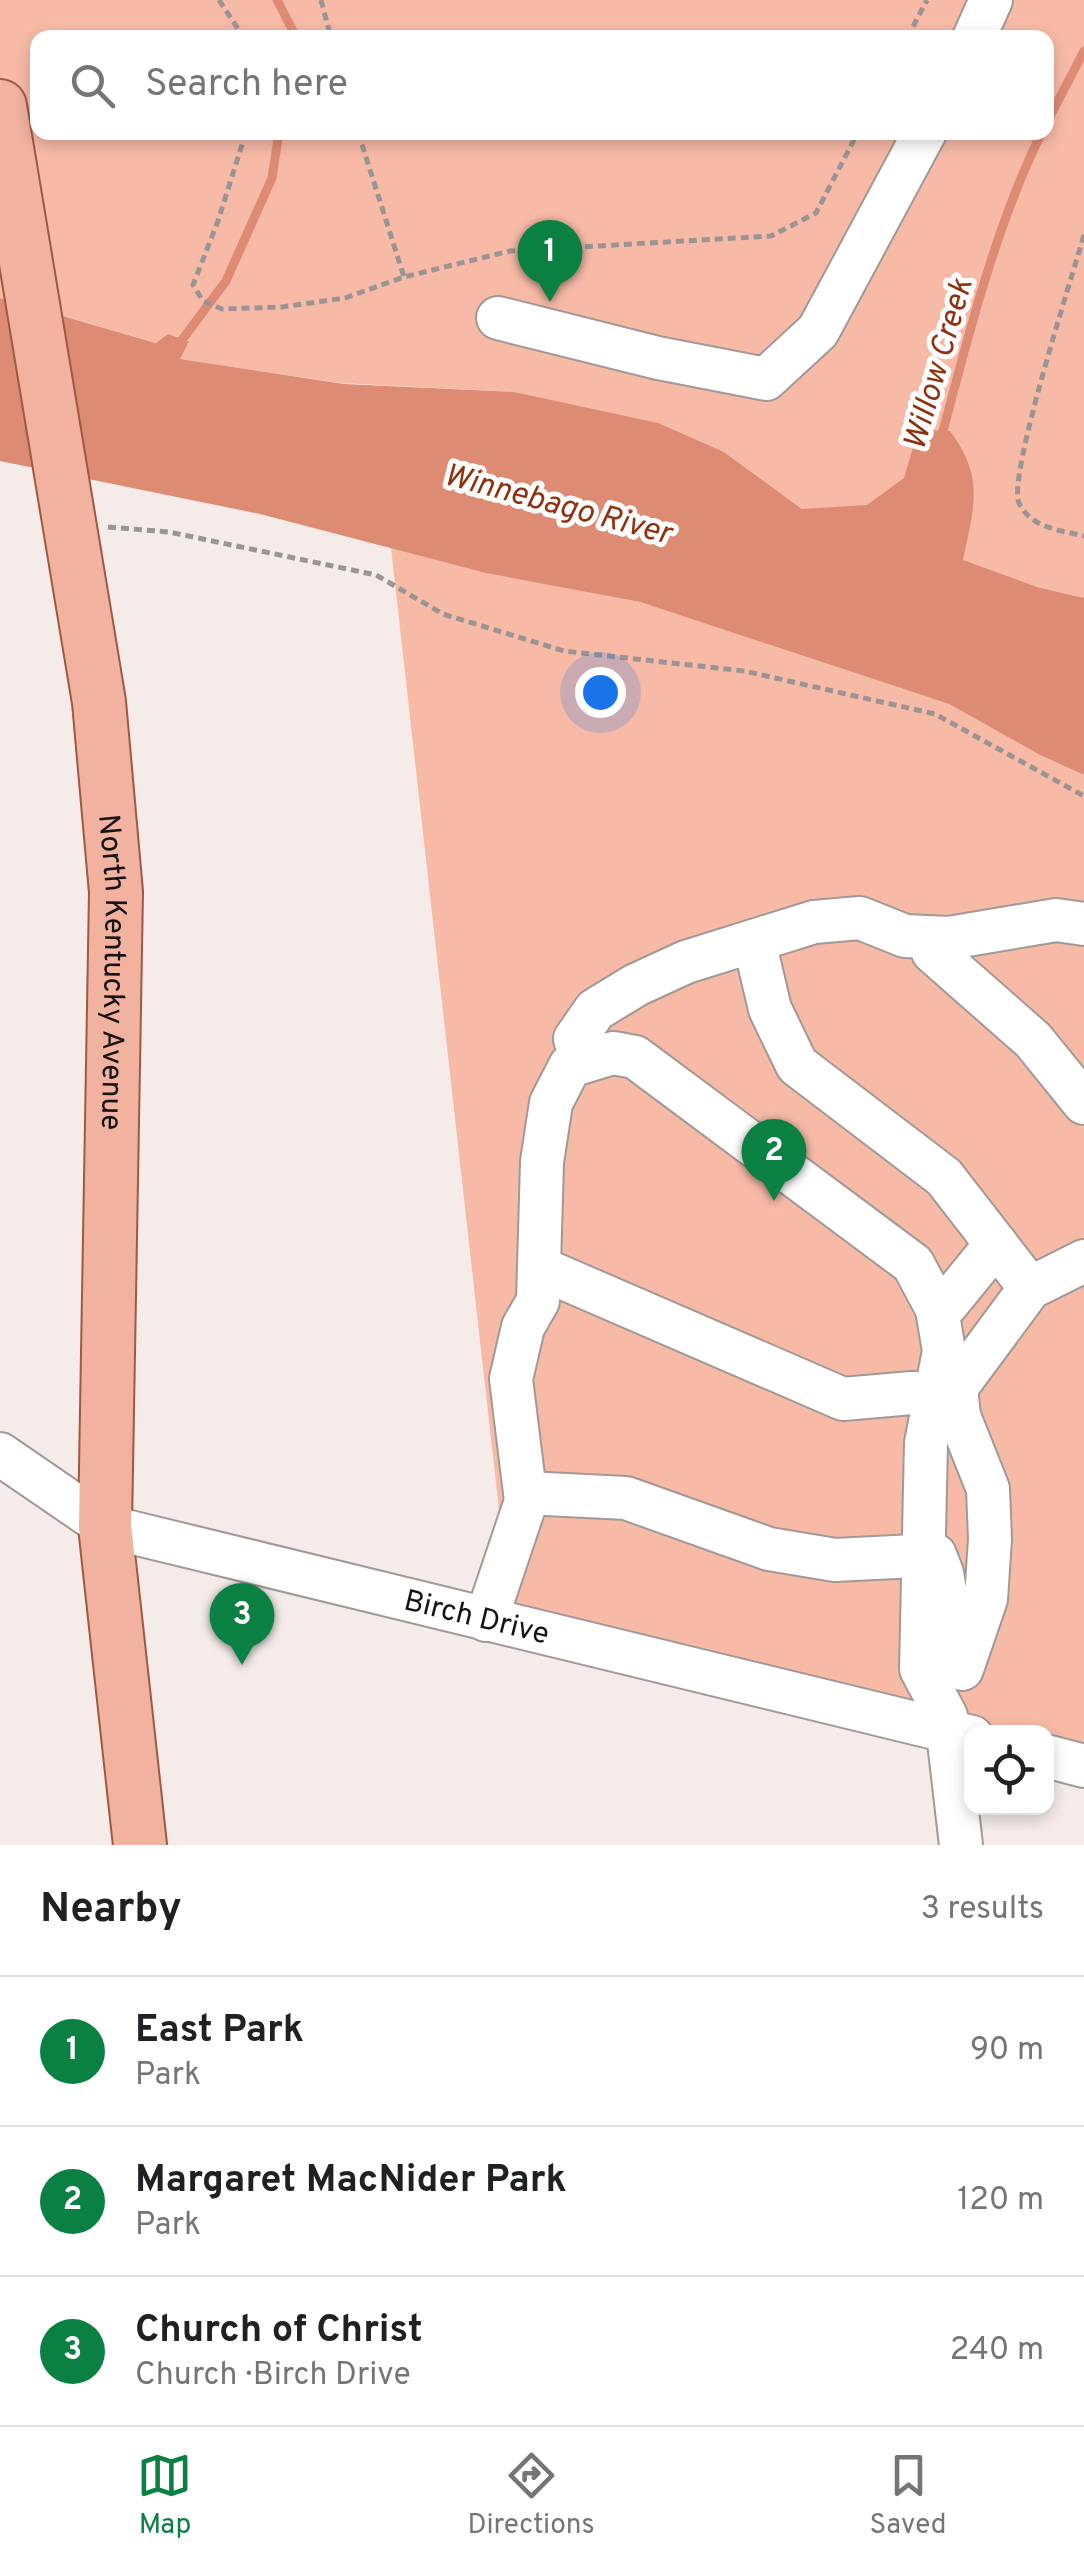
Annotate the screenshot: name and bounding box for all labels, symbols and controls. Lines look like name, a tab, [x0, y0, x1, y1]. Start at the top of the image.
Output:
search box	[30, 30, 1054, 140]
icon: search	[65, 58, 120, 113]
text: Search here	[145, 61, 348, 110]
pin: 1	[518, 220, 582, 302]
water label: Willow Creek	[896, 274, 984, 455]
water label: Winnebago River	[439, 456, 678, 556]
your location	[575, 667, 626, 718]
street label: North Kentucky Avenue	[88, 813, 132, 1131]
pin: 2	[742, 1118, 806, 1201]
pin: 3	[210, 1582, 274, 1665]
street label: Birch Drive	[400, 1583, 553, 1654]
map controls	[964, 1725, 1054, 1815]
button: locate	[964, 1725, 1054, 1815]
text: Nearby	[40, 1884, 182, 1937]
text: 3 results	[921, 1890, 1044, 1930]
text: East Park	[135, 2007, 304, 2056]
text: 1	[66, 2031, 79, 2071]
text: 90 m	[970, 2031, 1044, 2071]
text: Park	[135, 2056, 201, 2096]
text: Margaret MacNider Park	[135, 2157, 567, 2206]
text: 2	[63, 2181, 82, 2221]
text: 120 m	[957, 2181, 1044, 2221]
text: Park	[135, 2206, 201, 2246]
text: Church of Christ	[135, 2307, 423, 2356]
text: 3	[63, 2331, 82, 2371]
text: 240 m	[950, 2331, 1044, 2371]
text: Church · Birch Drive	[135, 2356, 411, 2396]
tab: Map	[137, 2448, 192, 2544]
tab: Directions	[467, 2448, 595, 2544]
tab: Saved	[870, 2448, 947, 2544]

